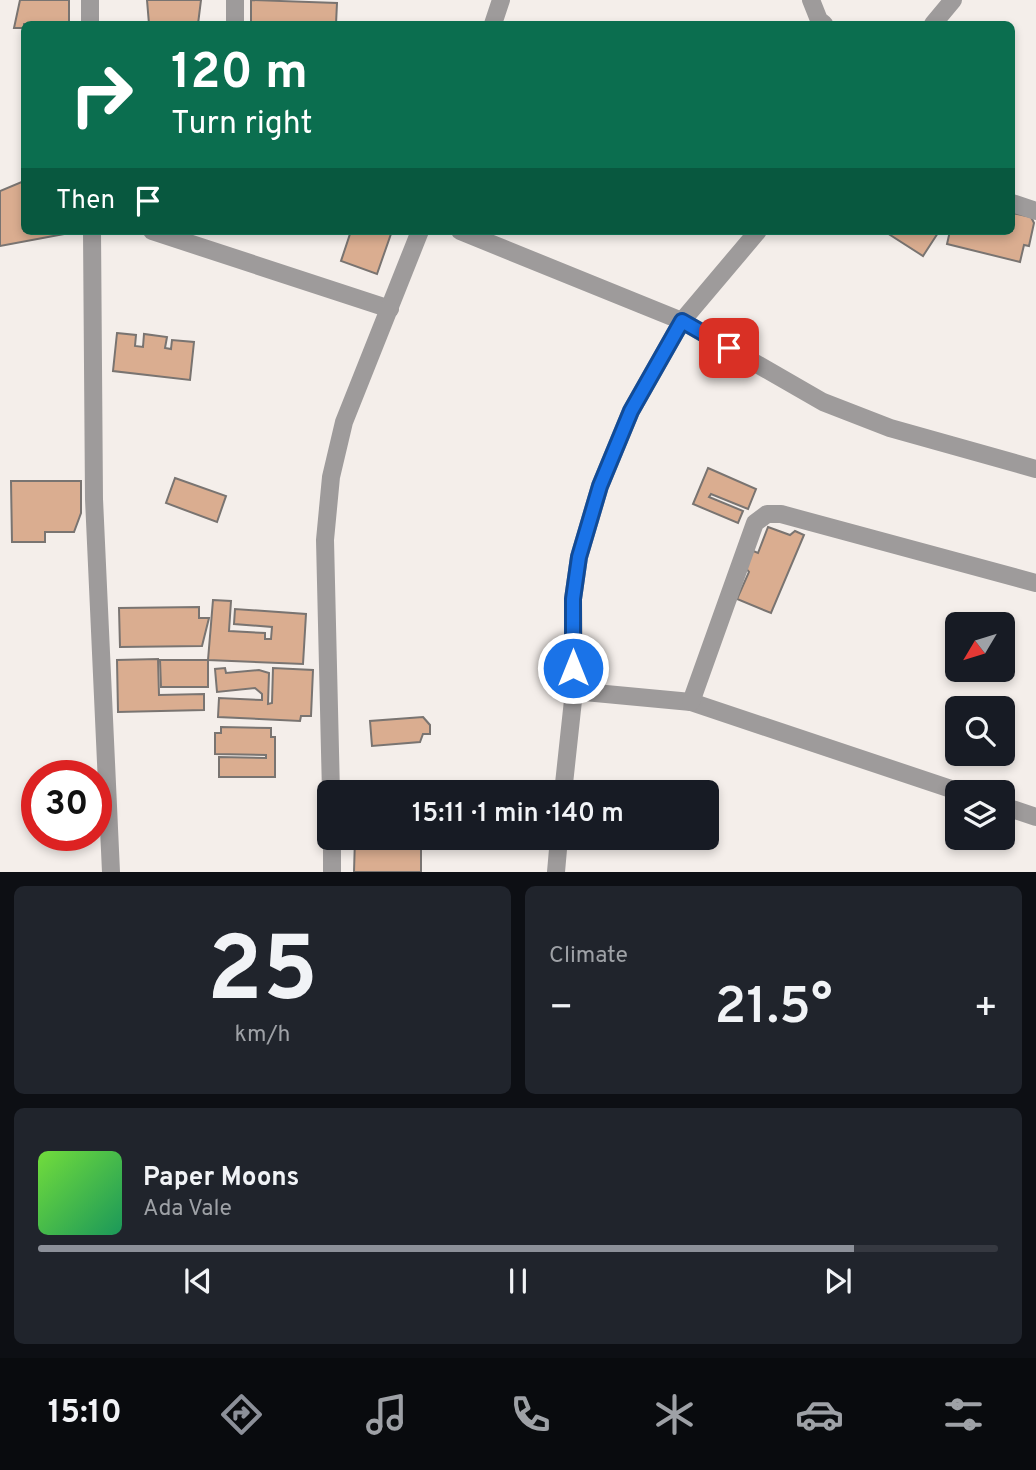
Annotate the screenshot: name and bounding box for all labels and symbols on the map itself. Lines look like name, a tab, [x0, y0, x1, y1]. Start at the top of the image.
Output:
pin	[699, 318, 759, 378]
north arrow	[945, 612, 1015, 682]
position arrow	[536, 631, 610, 705]
speed limit sign: 30	[21, 760, 112, 851]

